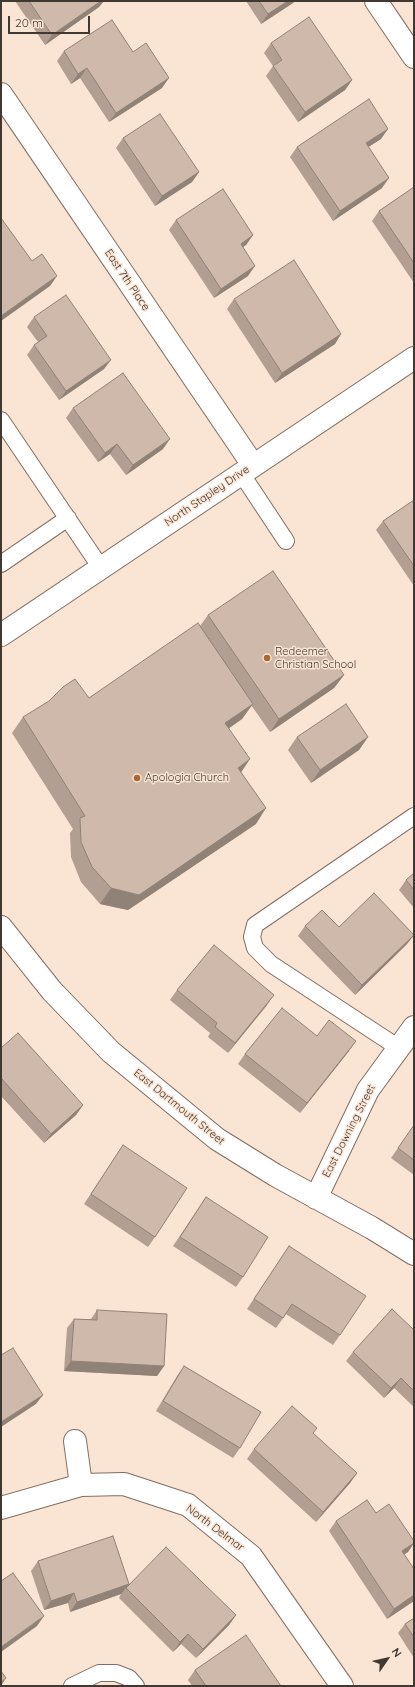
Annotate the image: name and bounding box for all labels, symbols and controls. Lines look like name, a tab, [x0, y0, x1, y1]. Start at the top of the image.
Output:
scale bar	[10, 8, 92, 34]
text: 20 m	[15, 15, 43, 30]
street label: East 7th Place	[102, 247, 152, 313]
street label: North Stapley Drive	[162, 463, 252, 529]
place label: Redeemer Christian School	[275, 645, 356, 671]
marker: Redeemer Christian School	[262, 653, 272, 663]
place label: Apologia Church	[145, 771, 229, 785]
marker: Apologia Church	[132, 773, 142, 783]
street label: East Dartmouth Street	[131, 1066, 227, 1148]
street label: East Downing Street	[320, 1082, 378, 1180]
street label: North Delmar	[183, 1502, 247, 1554]
north arrow	[367, 1639, 407, 1679]
text: N	[389, 1645, 405, 1660]

